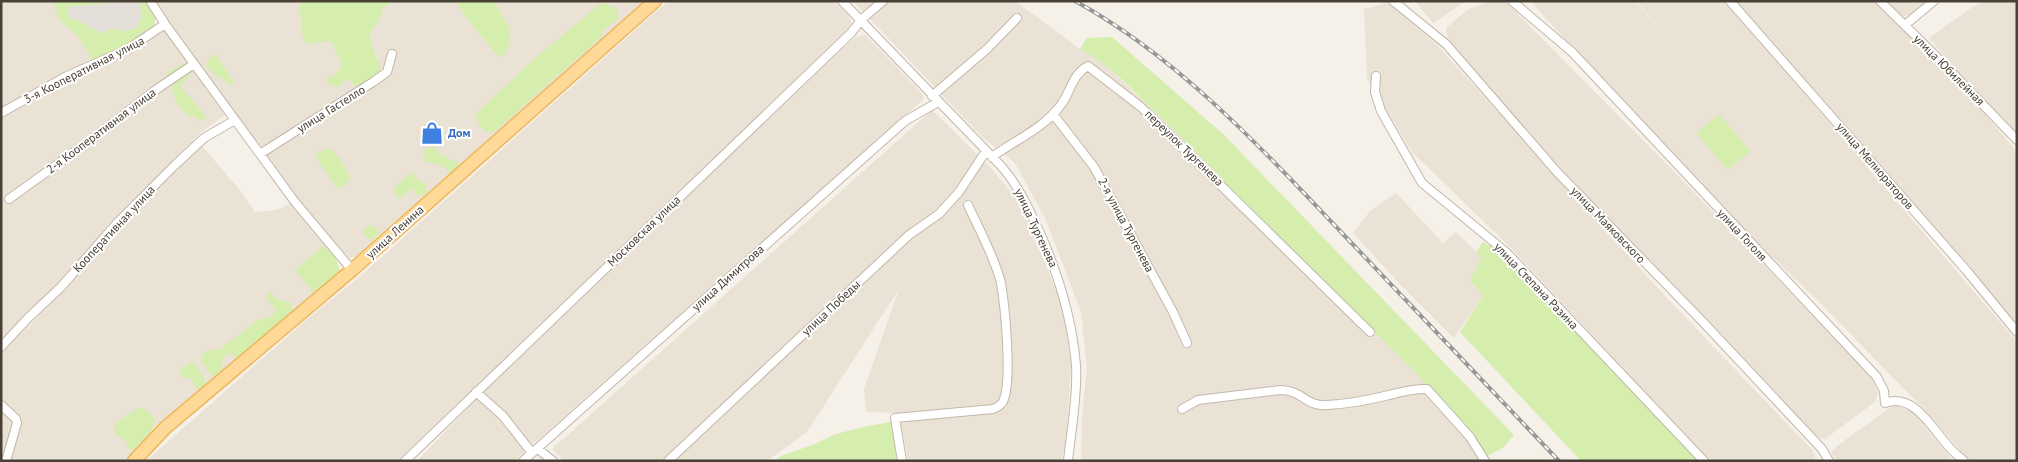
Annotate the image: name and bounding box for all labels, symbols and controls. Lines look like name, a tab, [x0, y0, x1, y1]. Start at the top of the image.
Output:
street label: улица Юбилейная	[1911, 31, 1988, 108]
street label: 3-я Кооперативная улица	[21, 33, 147, 107]
street label: улица Гастелло	[294, 82, 368, 136]
street label: 2-я Кооперативная улица	[43, 84, 158, 177]
street label: переулок Тургенева	[1142, 106, 1227, 189]
street label: улица Мелиораторов	[1833, 119, 1917, 212]
shop icon: Дом	[419, 120, 445, 146]
place label: Дом	[448, 125, 471, 140]
street label: 2-я улица Тургенева	[1095, 175, 1158, 275]
street label: Кооперативная улица	[69, 182, 158, 275]
street label: улица Маяковского	[1568, 183, 1649, 266]
street label: улица Тургенева	[1012, 186, 1061, 270]
street label: Московская улица	[604, 192, 683, 269]
street label: улица Ленина	[363, 202, 427, 262]
street label: улица Гоголя	[1714, 205, 1771, 264]
street label: улица Степана Разина	[1491, 239, 1582, 332]
street label: улица Димитрова	[688, 241, 767, 314]
street label: улица Победы	[798, 277, 863, 339]

